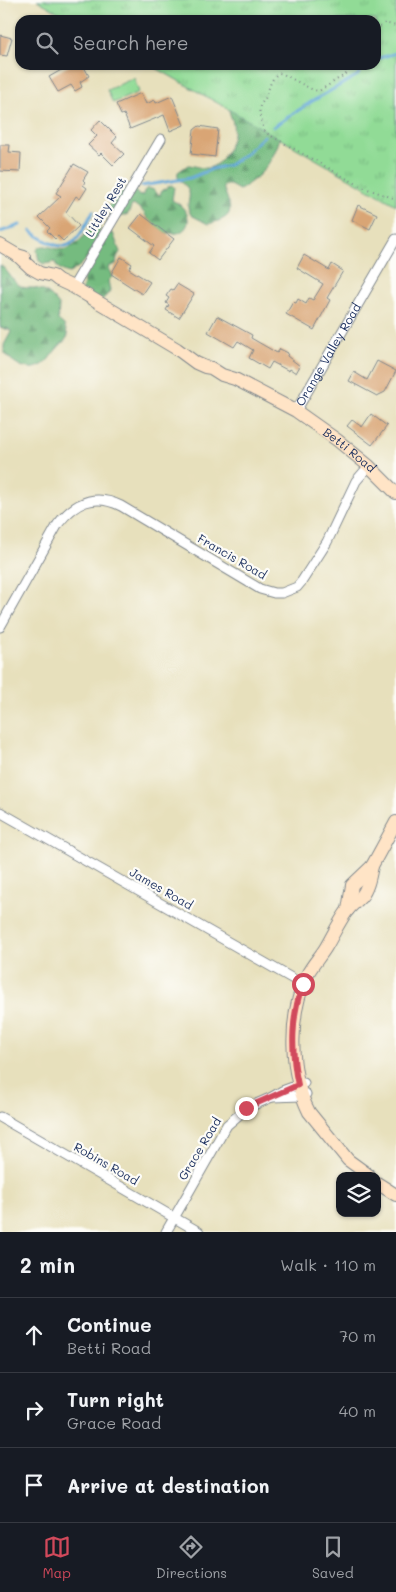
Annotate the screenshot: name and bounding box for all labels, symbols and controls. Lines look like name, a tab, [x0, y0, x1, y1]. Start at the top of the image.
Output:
search box	[15, 15, 381, 70]
icon: search	[33, 29, 61, 57]
text: Search here	[73, 30, 189, 55]
street label: Littley Rest	[81, 174, 129, 239]
street label: Orange Valley Road	[292, 300, 364, 409]
street label: Betti Road	[320, 424, 380, 476]
street label: Francis Road	[195, 530, 270, 583]
street label: James Road	[127, 864, 196, 913]
route start	[292, 973, 315, 996]
route end	[235, 1097, 258, 1120]
street label: Grace Road	[174, 1114, 224, 1183]
street label: Robins Road	[71, 1138, 142, 1188]
map controls	[336, 1172, 381, 1217]
button: layers	[336, 1172, 381, 1217]
text: 2 min	[20, 1251, 75, 1278]
text: Walk · 110 m	[280, 1254, 376, 1275]
text: Continue	[67, 1312, 152, 1337]
icon: ahead	[20, 1321, 48, 1349]
text: 70 m	[339, 1325, 376, 1346]
text: Betti Road	[67, 1337, 151, 1358]
text: Turn right	[67, 1387, 164, 1412]
icon: right	[20, 1396, 48, 1424]
text: 40 m	[339, 1400, 376, 1421]
text: Grace Road	[67, 1412, 161, 1433]
icon: arrive	[20, 1471, 48, 1499]
text: Arrive at destination	[67, 1473, 270, 1498]
tab: Map	[42, 1533, 71, 1582]
tab: Directions	[156, 1533, 227, 1582]
tab: Saved	[312, 1533, 354, 1582]

